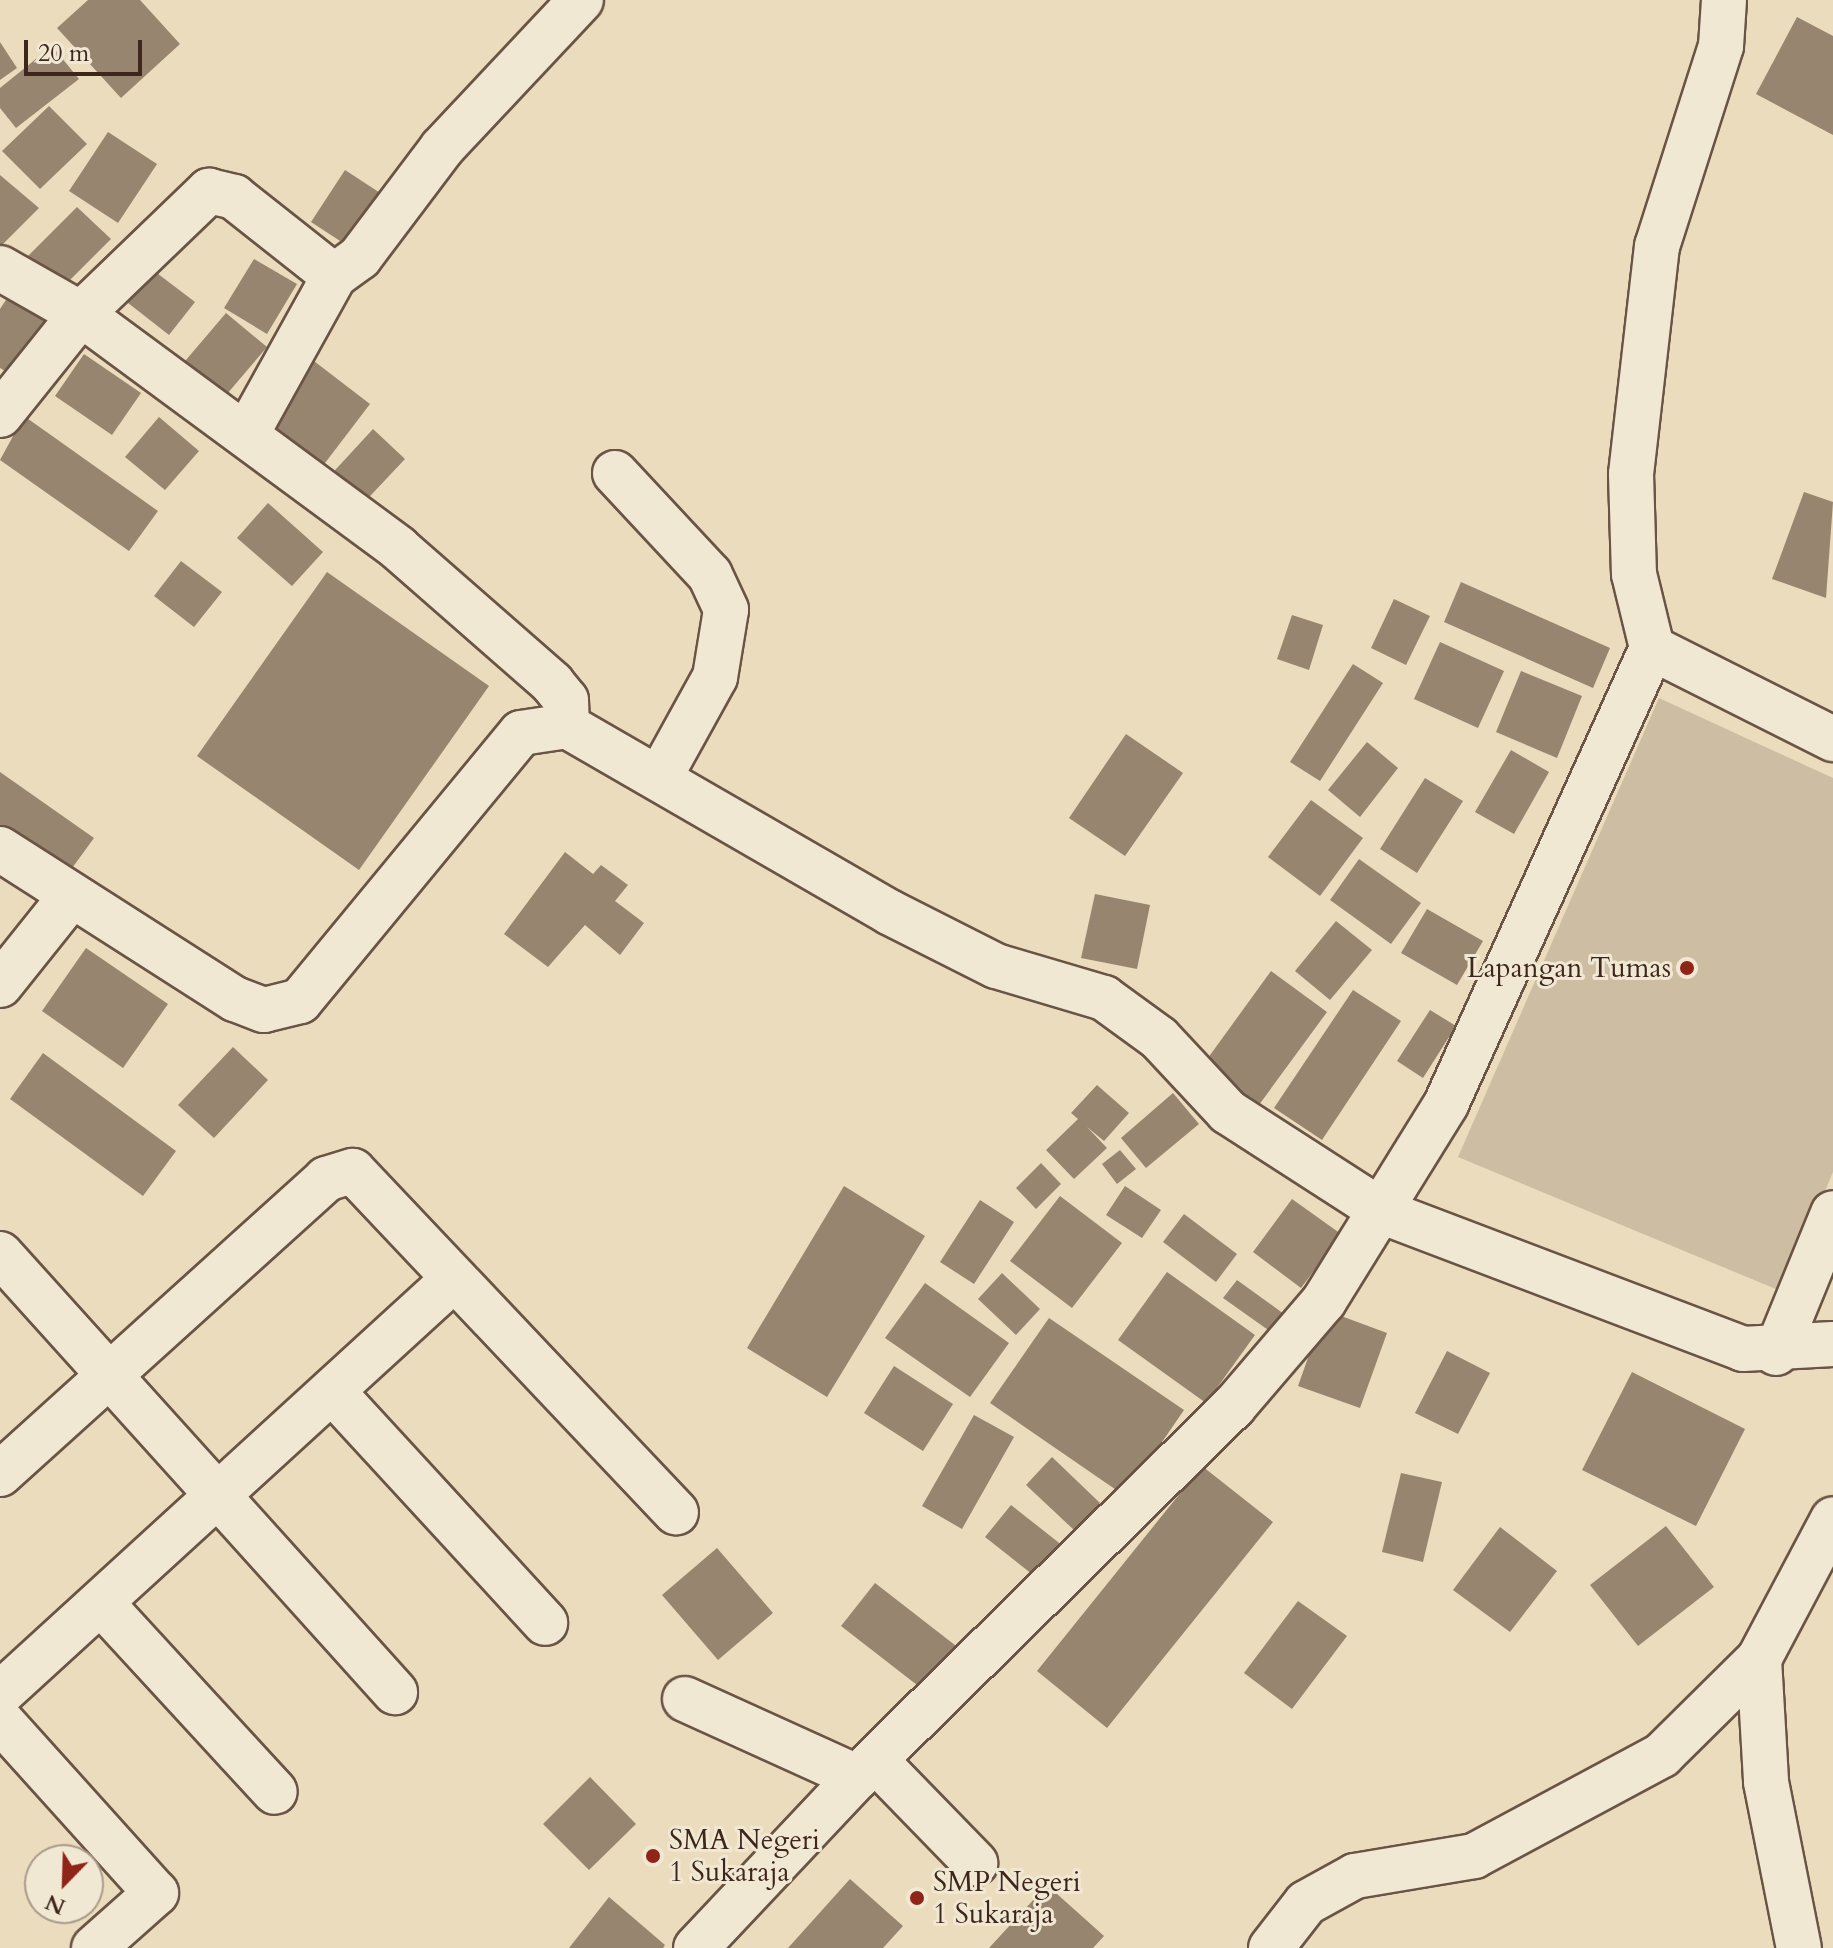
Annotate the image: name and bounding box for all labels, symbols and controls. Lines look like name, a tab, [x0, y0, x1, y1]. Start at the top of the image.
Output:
scale bar	[28, 24, 146, 74]
text: 20 m	[38, 37, 89, 70]
place label: Lapangan Tumas	[1467, 951, 1671, 985]
marker: Lapangan Tumas	[1678, 959, 1696, 977]
place label: SMA Negeri 1 Sukaraja	[669, 1823, 820, 1889]
north arrow	[24, 1844, 104, 1924]
marker: SMA Negeri 1 Sukaraja	[644, 1847, 662, 1865]
place label: SMP Negeri 1 Sukaraja	[933, 1865, 1081, 1931]
text: N	[41, 1887, 70, 1922]
marker: SMP Negeri 1 Sukaraja	[908, 1889, 926, 1907]

